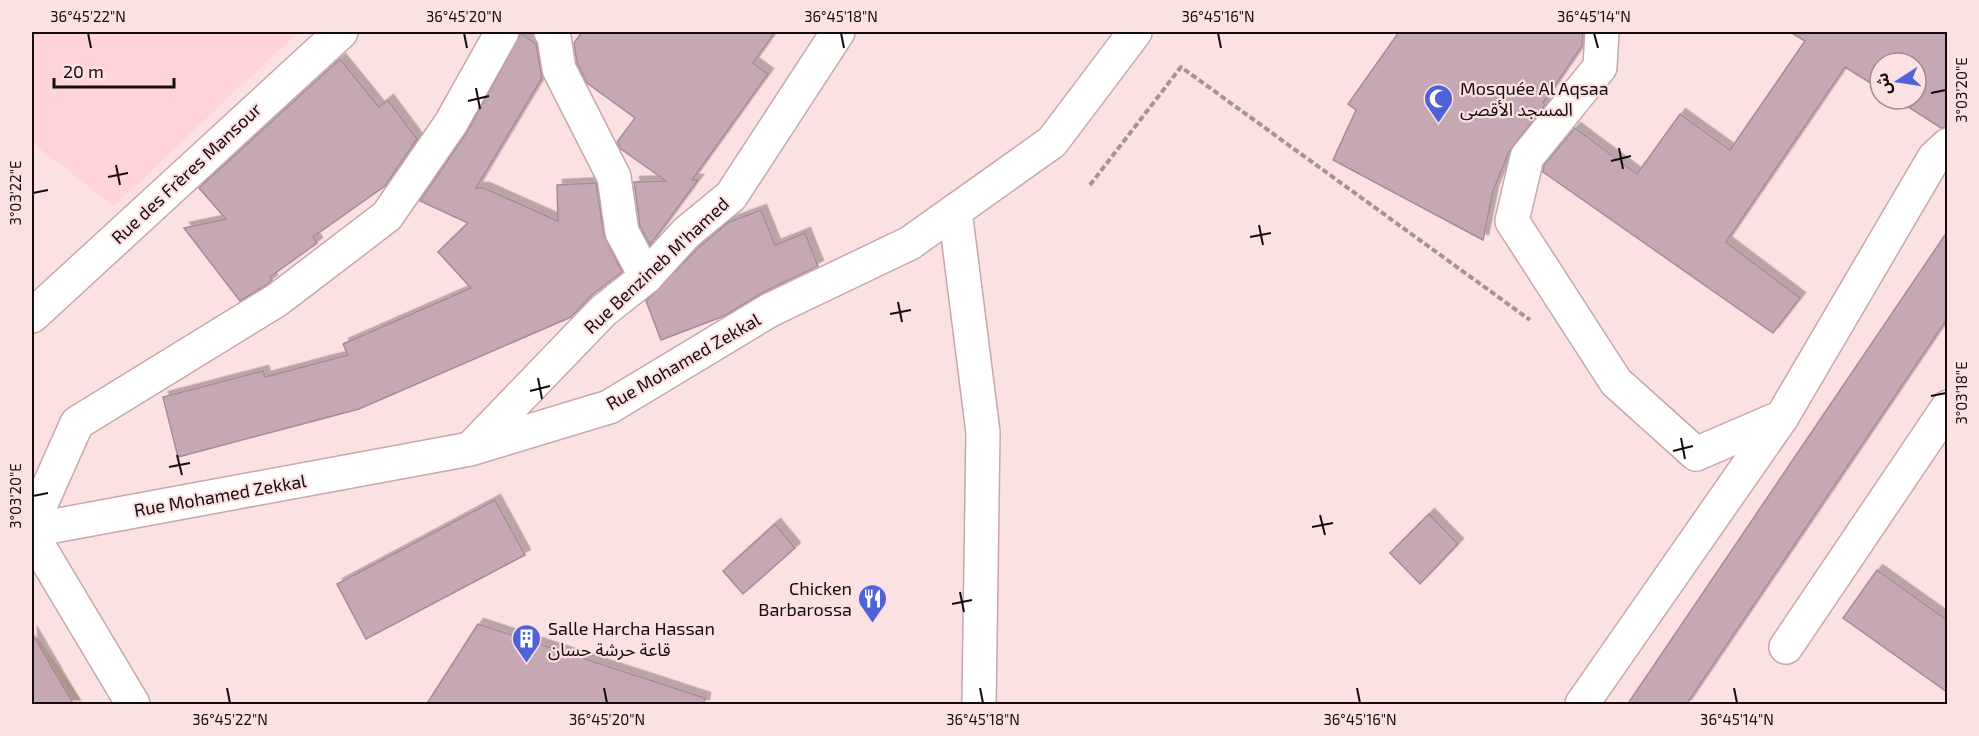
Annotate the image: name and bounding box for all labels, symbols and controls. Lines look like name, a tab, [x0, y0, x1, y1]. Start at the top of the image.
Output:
text: 36°45'22"N	[50, 7, 126, 25]
text: 36°45'20"N	[426, 7, 502, 25]
text: 36°45'18"N	[804, 7, 878, 25]
text: 36°45'16"N	[1181, 7, 1255, 25]
text: 36°45'14"N	[1557, 7, 1631, 25]
scale bar	[54, 51, 174, 89]
north arrow	[1868, 51, 1928, 111]
text: 3°03'20"E	[1952, 57, 1970, 123]
text: 20 m	[63, 60, 104, 82]
text: ش	[1871, 71, 1895, 97]
place label: Mosquée Al Aqsaa المسجد الأقصى	[1460, 77, 1609, 121]
mosque icon: Mosquée Al Aqsaa المسجد الأقصى	[1423, 82, 1455, 124]
street label: Rue des Frères Mansour	[106, 98, 266, 248]
text: 3°03'22"E	[6, 161, 24, 225]
street label: Rue Benzineb M'hamed	[579, 192, 733, 338]
street label: Rue Mohamed Zekkal	[602, 308, 765, 414]
text: 3°03'18"E	[1952, 361, 1970, 425]
text: 3°03'20"E	[6, 463, 24, 529]
street label: Rue Mohamed Zekkal	[132, 469, 309, 521]
place label: Chicken Barbarossa	[758, 577, 852, 620]
restaurant icon: Chicken Barbarossa	[857, 582, 889, 624]
place label: Salle Harcha Hassan قاعة حرشة حسان	[548, 617, 715, 661]
building icon: Salle Harcha Hassan قاعة حرشة حسان	[511, 622, 543, 664]
text: 36°45'22"N	[192, 710, 268, 728]
text: 36°45'20"N	[569, 710, 645, 728]
text: 36°45'18"N	[946, 710, 1020, 728]
text: 36°45'16"N	[1323, 710, 1397, 728]
text: 36°45'14"N	[1700, 710, 1774, 728]

